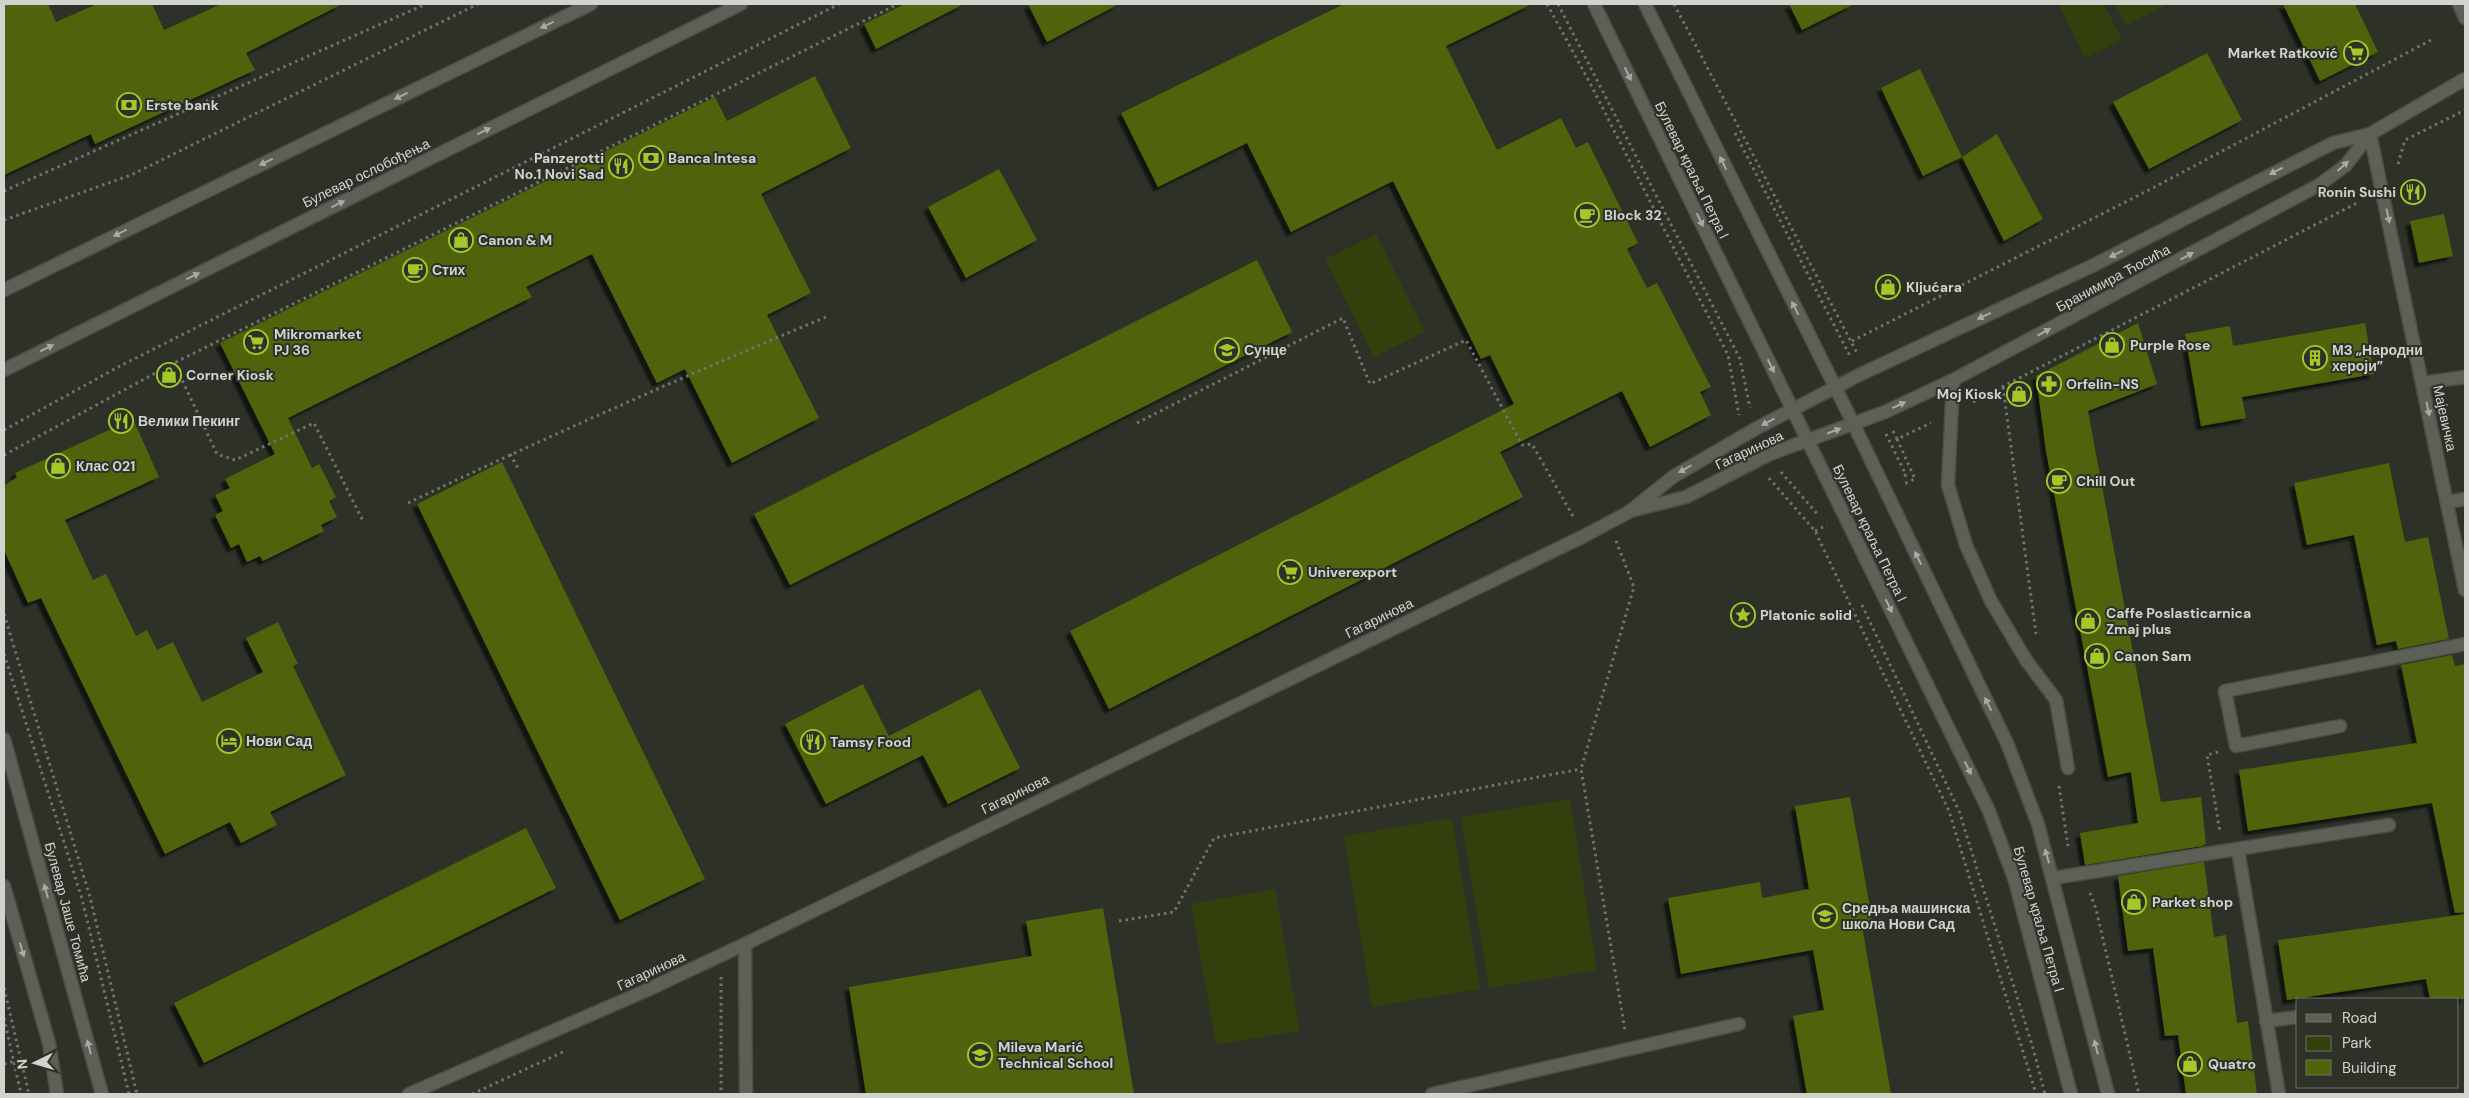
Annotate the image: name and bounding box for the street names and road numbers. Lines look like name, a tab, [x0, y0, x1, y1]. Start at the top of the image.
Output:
street label: Булевар краља Петра I	[1651, 98, 1733, 242]
street label: Булевар ослобођења	[299, 134, 433, 212]
street label: Бранимира Ћосића	[2053, 240, 2174, 316]
street label: Мајевичка	[2429, 383, 2461, 453]
street label: Гагаринова	[1712, 426, 1786, 474]
street label: Булевар краља Петра I	[1829, 461, 1911, 605]
street label: Гагаринова	[1342, 594, 1416, 642]
street label: Гагаринова	[978, 770, 1052, 818]
street label: Булевар Јаше Томића	[41, 840, 95, 984]
street label: Булевар краља Петра I	[2010, 844, 2068, 994]
street label: Гагаринова	[614, 947, 688, 995]

